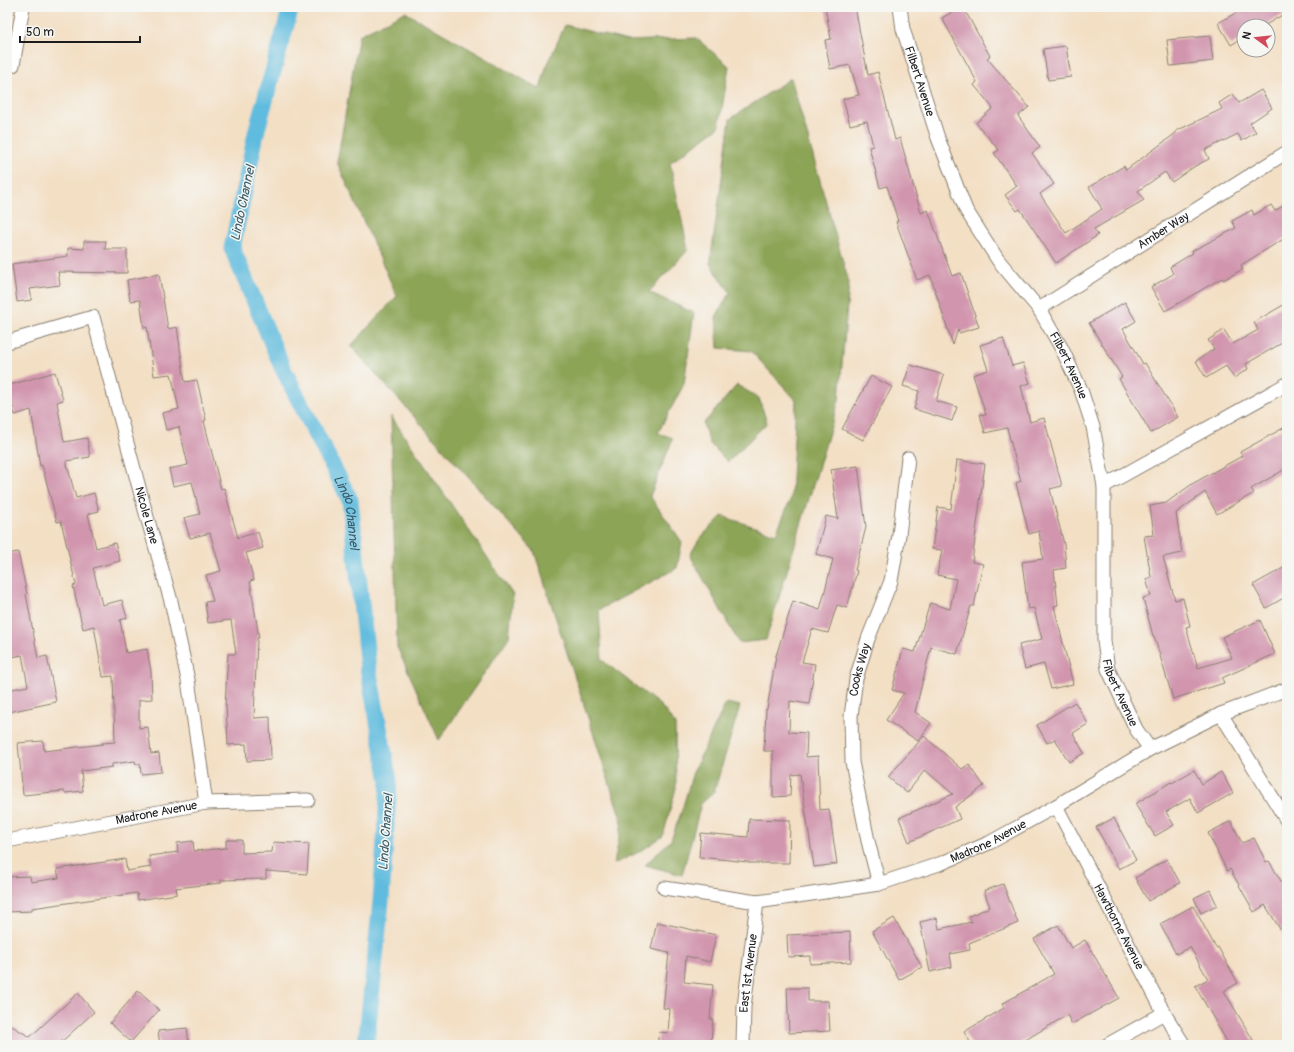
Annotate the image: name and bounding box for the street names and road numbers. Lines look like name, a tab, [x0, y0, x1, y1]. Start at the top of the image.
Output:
street label: Filbert Avenue	[901, 44, 938, 118]
street label: Amber Way	[1135, 209, 1192, 253]
street label: Filbert Avenue	[1046, 329, 1090, 401]
street label: Nicole Lane	[131, 485, 161, 546]
street label: Cooks Way	[847, 642, 874, 697]
street label: Filbert Avenue	[1099, 658, 1141, 729]
street label: Madrone Avenue	[114, 798, 199, 828]
street label: Madrone Avenue	[948, 817, 1029, 867]
street label: Hawthorne Avenue	[1090, 881, 1147, 972]
street label: East 1st Avenue	[737, 933, 761, 1013]

